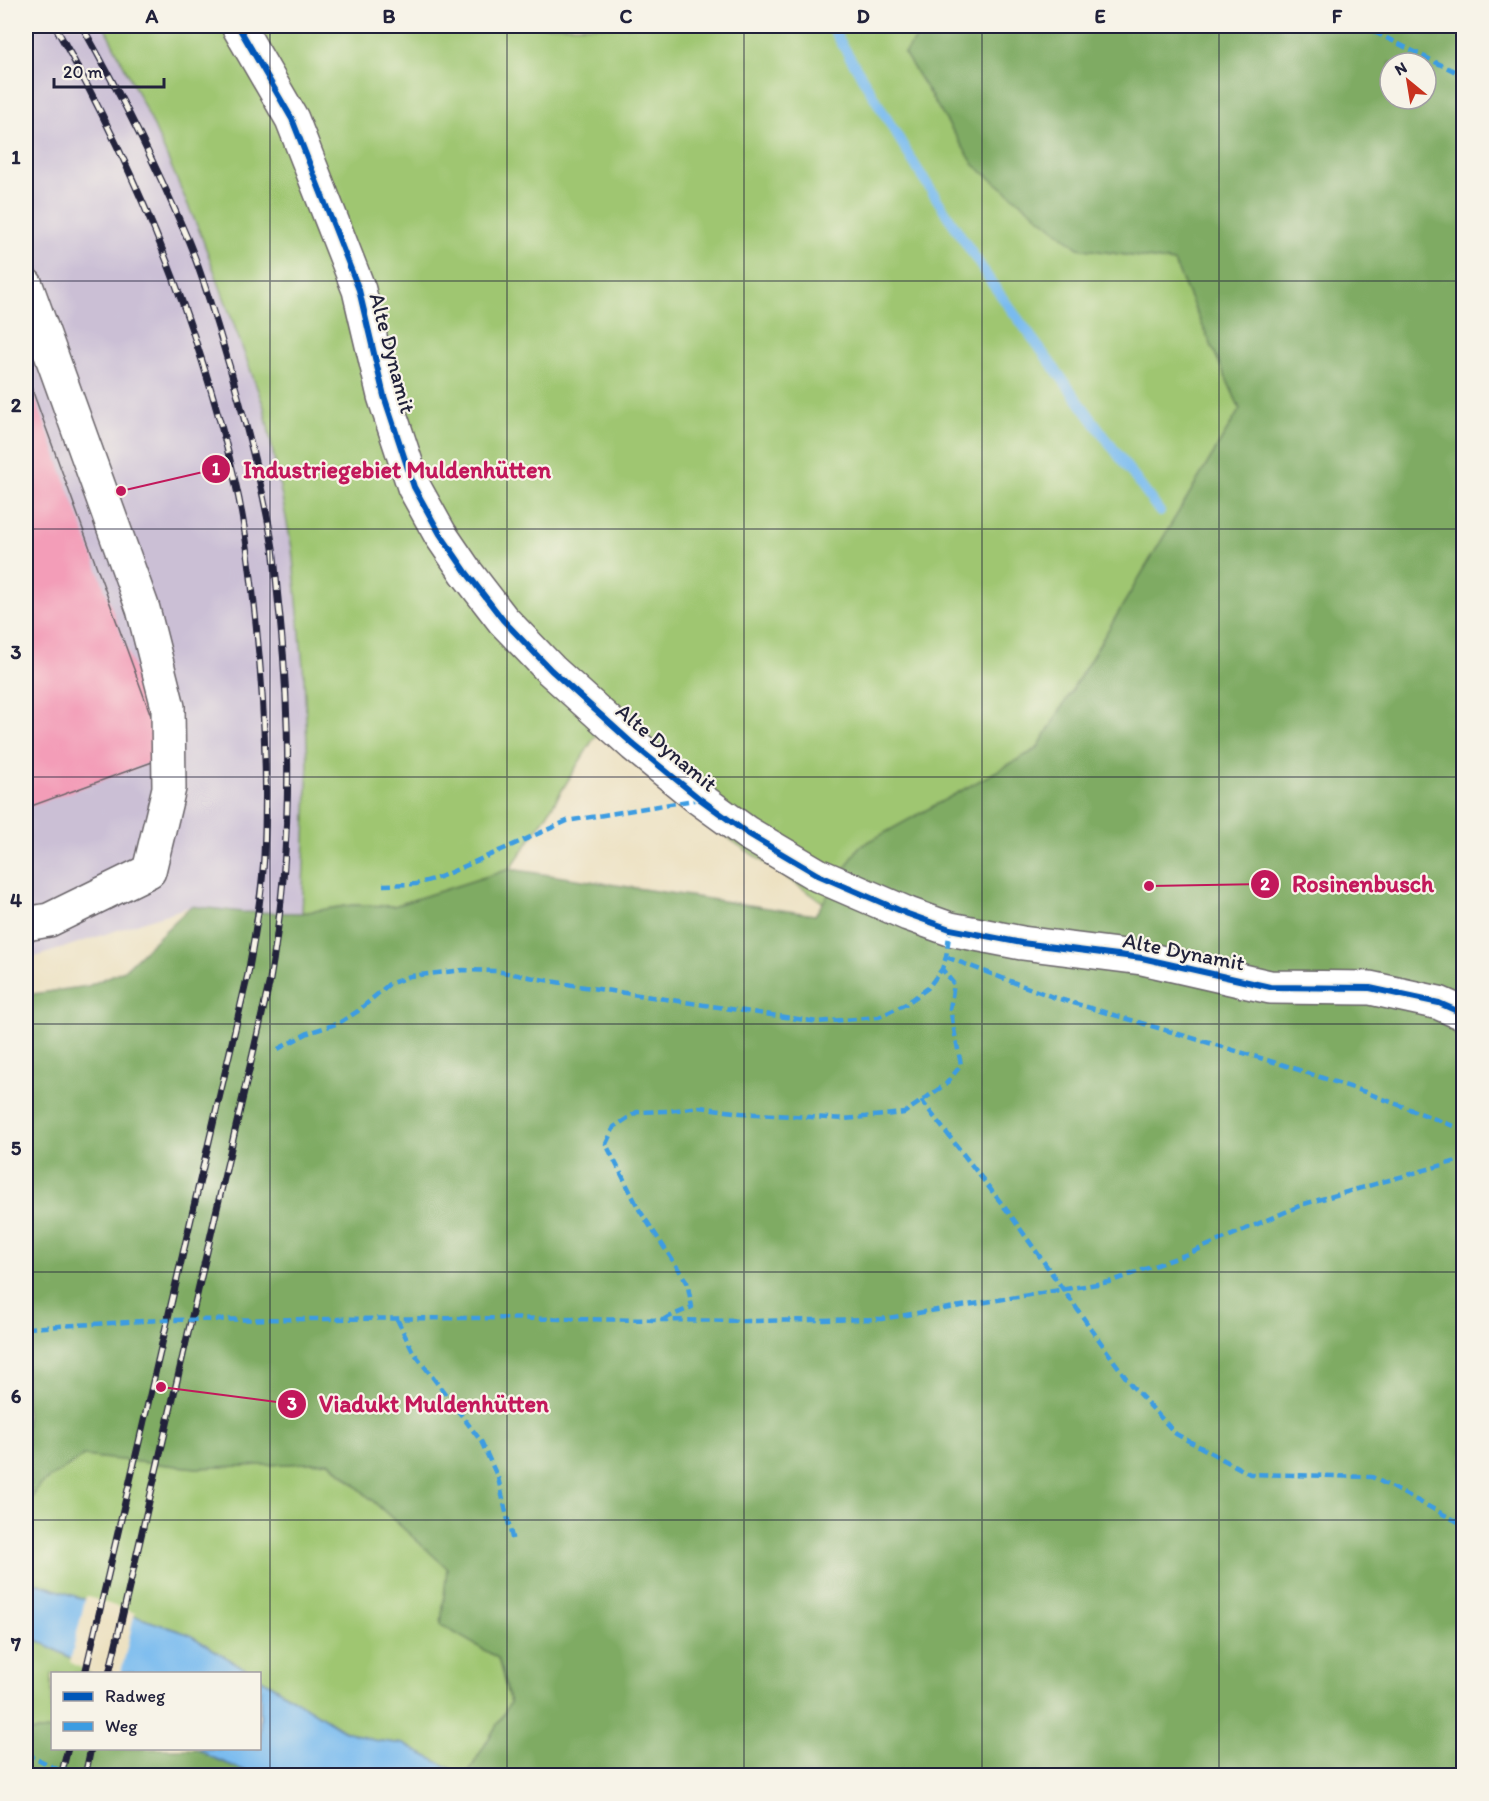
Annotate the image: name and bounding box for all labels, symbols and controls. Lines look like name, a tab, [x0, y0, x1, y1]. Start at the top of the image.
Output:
text: A	[145, 4, 159, 28]
text: B	[383, 4, 396, 28]
text: C	[620, 4, 633, 28]
text: D	[856, 4, 870, 28]
text: E	[1094, 4, 1106, 28]
text: F	[1332, 4, 1343, 28]
scale bar	[54, 51, 164, 89]
north arrow	[1378, 51, 1438, 111]
text: N	[1391, 58, 1410, 79]
text: 20 m	[63, 61, 103, 83]
text: 1	[11, 145, 21, 169]
street label: Alte Dynamit	[363, 290, 422, 416]
text: 2	[11, 393, 22, 417]
callout: Industriegebiet Muldenhütten	[201, 448, 563, 490]
text: Industriegebiet Muldenhütten	[243, 455, 552, 485]
text: 1	[212, 458, 221, 480]
text: 3	[11, 640, 22, 664]
street label: Alte Dynamit	[611, 697, 723, 798]
callout: Rosinenbusch	[1250, 863, 1446, 905]
text: Rosinenbusch	[1292, 869, 1435, 898]
text: 2	[1260, 873, 1270, 895]
text: 4	[10, 888, 22, 912]
street label: Alte Dynamit	[1121, 926, 1247, 977]
text: 5	[11, 1136, 22, 1160]
callout: Viadukt Muldenhütten	[277, 1383, 561, 1425]
text: 6	[11, 1384, 22, 1408]
text: Viadukt Muldenhütten	[319, 1389, 549, 1418]
text: 3	[287, 1393, 297, 1415]
text: 7	[10, 1632, 21, 1656]
legend	[51, 1672, 261, 1750]
text: Radweg	[105, 1685, 166, 1707]
text: Weg	[105, 1715, 138, 1737]

